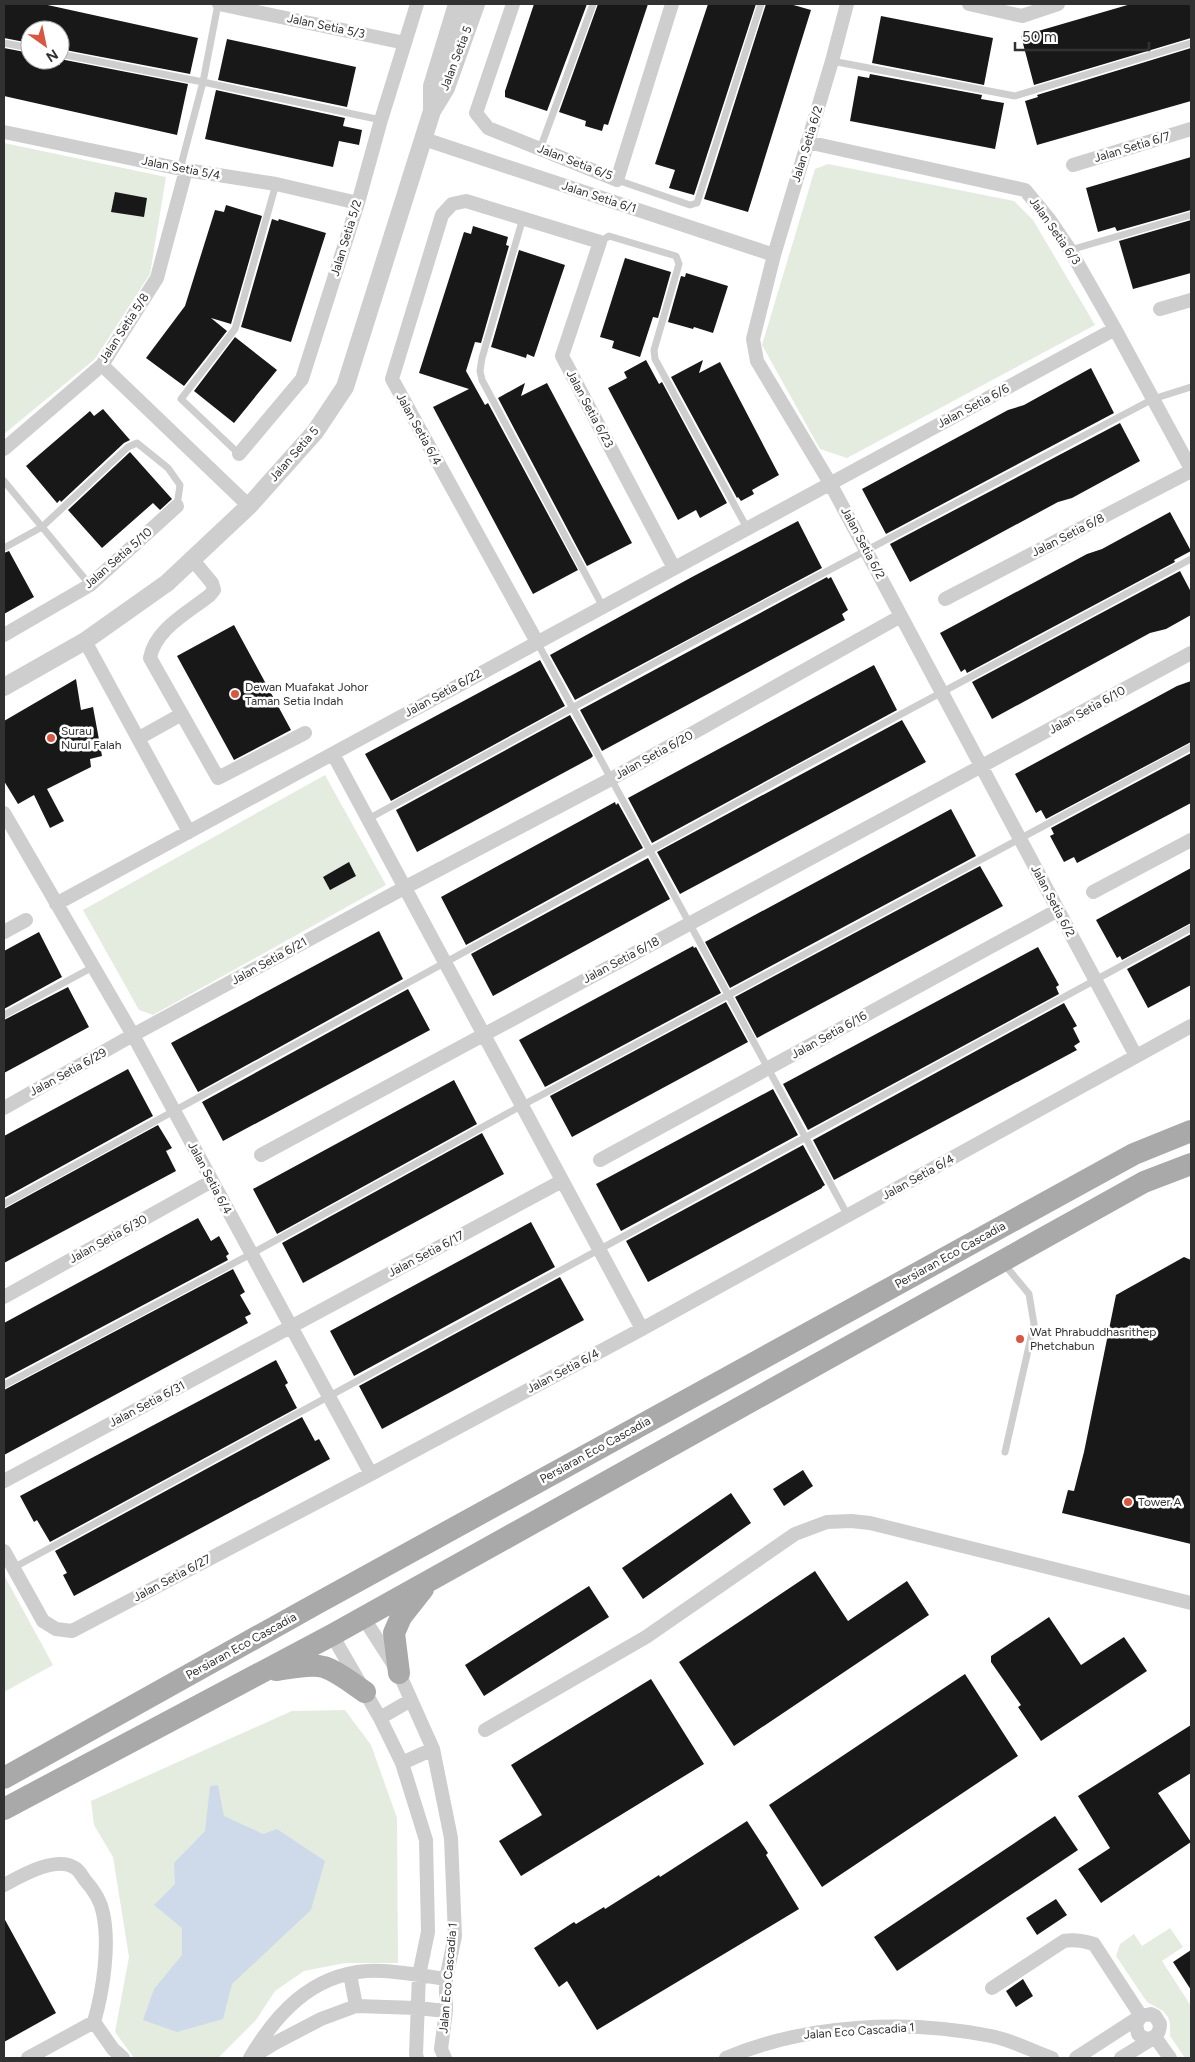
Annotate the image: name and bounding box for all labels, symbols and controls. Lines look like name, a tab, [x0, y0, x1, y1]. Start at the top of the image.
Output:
street label: Jalan Setia 5/3	[286, 11, 366, 41]
north arrow	[20, 20, 70, 70]
scale bar	[1015, 20, 1149, 52]
street label: Jalan Setia 5	[437, 24, 475, 92]
text: 50 m	[1022, 28, 1057, 46]
text: N	[43, 45, 61, 66]
street label: Jalan Setia 6/2	[789, 104, 825, 184]
street label: Jalan Setia 6/7	[1092, 129, 1172, 165]
street label: Jalan Setia 6/5	[535, 141, 615, 183]
street label: Jalan Setia 5/4	[140, 153, 222, 183]
street label: Jalan Setia 6/1	[560, 178, 638, 216]
street label: Jalan Setia 6/3	[1027, 195, 1083, 267]
street label: Jalan Setia 5/2	[328, 198, 364, 278]
street label: Jalan Setia 5/8	[96, 291, 152, 365]
street label: Jalan Setia 6/23	[564, 368, 616, 450]
street label: Jalan Setia 6/6	[935, 381, 1011, 431]
street label: Jalan Setia 6/4	[393, 391, 445, 468]
street label: Jalan Setia 5	[266, 424, 322, 484]
street label: Jalan Setia 6/2	[838, 505, 888, 581]
street label: Jalan Setia 6/8	[1029, 511, 1107, 559]
street label: Jalan Setia 5/10	[81, 525, 155, 591]
street label: Jalan Setia 6/22	[402, 666, 484, 720]
place label: Dewan Muafakat Johor Taman Setia Indah	[245, 680, 368, 708]
street label: Jalan Setia 6/10	[1046, 683, 1128, 737]
marker: Dewan Muafakat Johor Taman Setia Indah	[229, 688, 241, 700]
place label: Surau Nurul Falah	[61, 724, 122, 752]
street label: Jalan Setia 6/20	[613, 728, 696, 782]
marker: Surau Nurul Falah	[45, 732, 57, 744]
street label: Jalan Setia 6/2	[1028, 863, 1078, 939]
street label: Jalan Setia 6/21	[229, 934, 309, 988]
street label: Jalan Setia 6/18	[580, 934, 662, 986]
street label: Jalan Setia 6/16	[789, 1008, 869, 1062]
street label: Jalan Setia 6/29	[27, 1045, 109, 1099]
street label: Jalan Setia 6/4	[185, 1139, 235, 1217]
street label: Jalan Setia 6/4	[880, 1151, 957, 1203]
street label: Jalan Setia 6/30	[67, 1212, 150, 1266]
street label: Persiaran Eco Cascadia	[892, 1219, 1008, 1291]
street label: Jalan Setia 6/17	[386, 1228, 467, 1280]
place label: Wat Phrabuddhasrithep Phetchabun	[1030, 1325, 1156, 1353]
marker: Wat Phrabuddhasrithep Phetchabun	[1014, 1333, 1026, 1345]
street label: Jalan Setia 6/4	[524, 1346, 602, 1396]
street label: Jalan Setia 6/31	[107, 1378, 187, 1430]
street label: Persiaran Eco Cascadia	[537, 1414, 653, 1486]
place label: Tower A	[1138, 1495, 1182, 1509]
marker: Tower A	[1122, 1496, 1134, 1508]
street label: Jalan Setia 6/27	[131, 1551, 214, 1604]
street label: Persiaran Eco Cascadia	[183, 1610, 299, 1682]
street label: Jalan Eco Cascadia 1	[436, 1922, 460, 2034]
street label: Jalan Eco Cascadia 1	[803, 2020, 915, 2042]

